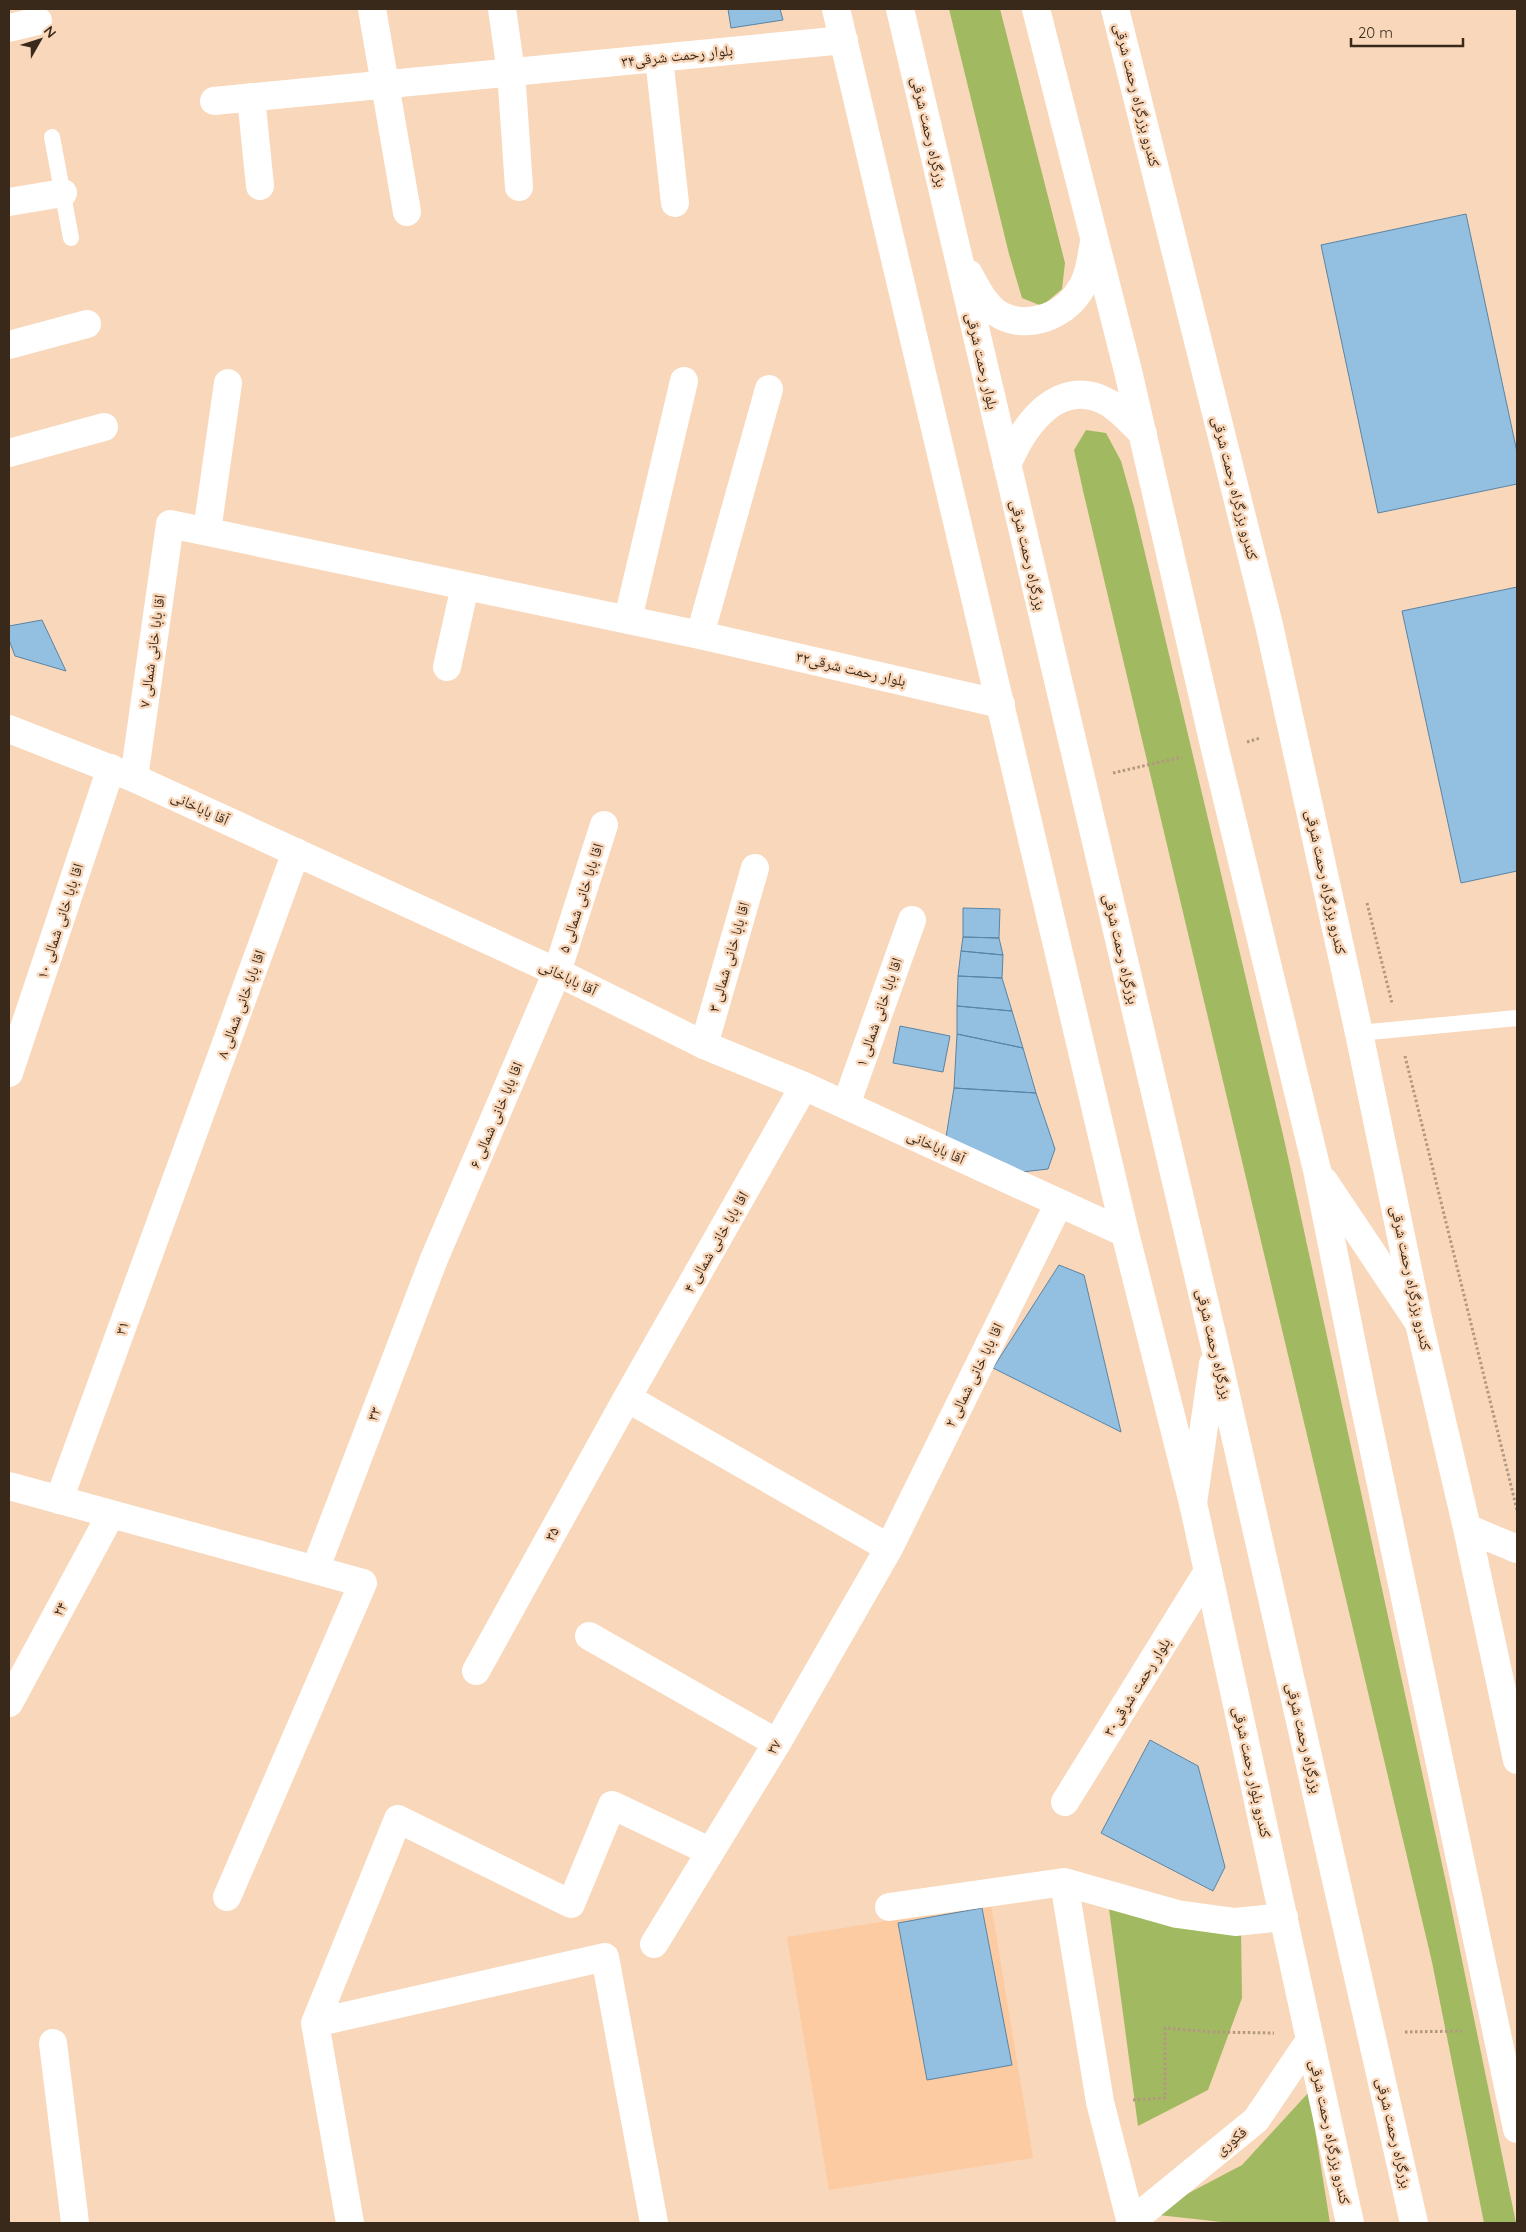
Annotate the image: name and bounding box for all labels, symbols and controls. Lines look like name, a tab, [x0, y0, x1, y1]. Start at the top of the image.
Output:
north arrow	[15, 15, 65, 65]
scale bar	[1351, 15, 1464, 47]
street label: کندرو بزرگراه رحمت شرقی	[1110, 21, 1164, 169]
text: N	[40, 22, 60, 41]
text: 20 m	[1358, 23, 1393, 42]
street label: بلوار رحمت شرقی۳۴	[620, 40, 734, 72]
street label: بزرگراه رحمت شرقی	[907, 75, 951, 189]
street label: بلوار رحمت شرقی	[961, 311, 1003, 411]
street label: کندرو بزرگراه رحمت شرقی	[1208, 414, 1262, 562]
street label: بزرگراه رحمت شرقی	[1006, 498, 1050, 612]
street label: ۷ اقا بابا خانی شمالی	[134, 593, 170, 709]
street label: بلوار رحمت شرقی۳۲	[794, 647, 908, 691]
street label: آقا باباخانی	[168, 786, 233, 831]
street label: کندرو بزرگراه رحمت شرقی	[1301, 808, 1351, 956]
street label: ۵ اقا بابا خانی شمالی	[554, 841, 608, 955]
street label: ۱۰ اقا بابا خانی شمالی	[32, 861, 88, 981]
street label: بزرگراه رحمت شرقی	[1099, 892, 1143, 1006]
street label: ۳ اقا بابا خانی شمالی	[704, 900, 754, 1014]
street label: ۸ اقا بابا خانی شمالی	[212, 947, 270, 1061]
street label: ۱ اقا بابا خانی شمالی	[851, 955, 907, 1069]
street label: آقا باباخانی	[536, 956, 601, 1001]
street label: ۶ اقا بابا خانی شمالی	[465, 1059, 527, 1171]
street label: آقا باباخانی	[904, 1125, 969, 1170]
street label: ۴ اقا بابا خانی شمالی	[679, 1188, 753, 1296]
street label: کندرو بزرگراه رحمت شرقی	[1386, 1204, 1436, 1352]
street label: بزرگراه رحمت شرقی	[1192, 1287, 1236, 1401]
street label: ۳۱	[110, 1318, 133, 1337]
street label: ۲ اقا بابا خانی شمالی	[940, 1319, 1008, 1431]
street label: ۳۳	[362, 1404, 385, 1424]
street label: ۳۵	[540, 1523, 563, 1544]
street label: ۲۴	[48, 1598, 71, 1619]
street label: بلوار رحمت شرقی۳۰	[1099, 1634, 1175, 1740]
street label: بزرگراه رحمت شرقی	[1282, 1681, 1326, 1795]
street label: کندرو بلوار رحمت شرقی	[1228, 1705, 1276, 1839]
street label: ۳۷	[762, 1736, 785, 1757]
street label: کندرو بزرگراه رحمت شرقی	[1305, 2058, 1355, 2206]
street label: بزرگراه رحمت شرقی	[1372, 2076, 1416, 2190]
street label: فکوری	[1211, 2122, 1251, 2160]

